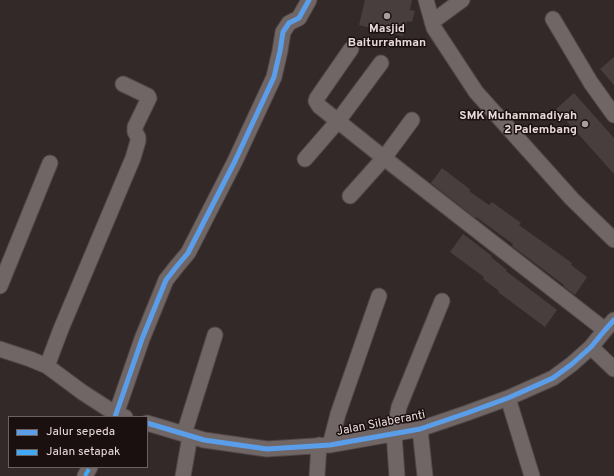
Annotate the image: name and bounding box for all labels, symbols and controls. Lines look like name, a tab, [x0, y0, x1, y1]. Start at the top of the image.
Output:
marker: Masjid Baiturrahman	[382, 11, 392, 21]
place label: Masjid Baiturrahman	[348, 23, 426, 51]
place label: SMK Muhammadiyah 2 Palembang	[459, 110, 577, 138]
marker: SMK Muhammadiyah 2 Palembang	[580, 119, 590, 129]
street label: Jalan Silaberanti	[335, 408, 427, 440]
legend	[8, 416, 148, 468]
text: Jalur sepeda	[46, 424, 115, 440]
text: Jalan setapak	[46, 444, 120, 460]

